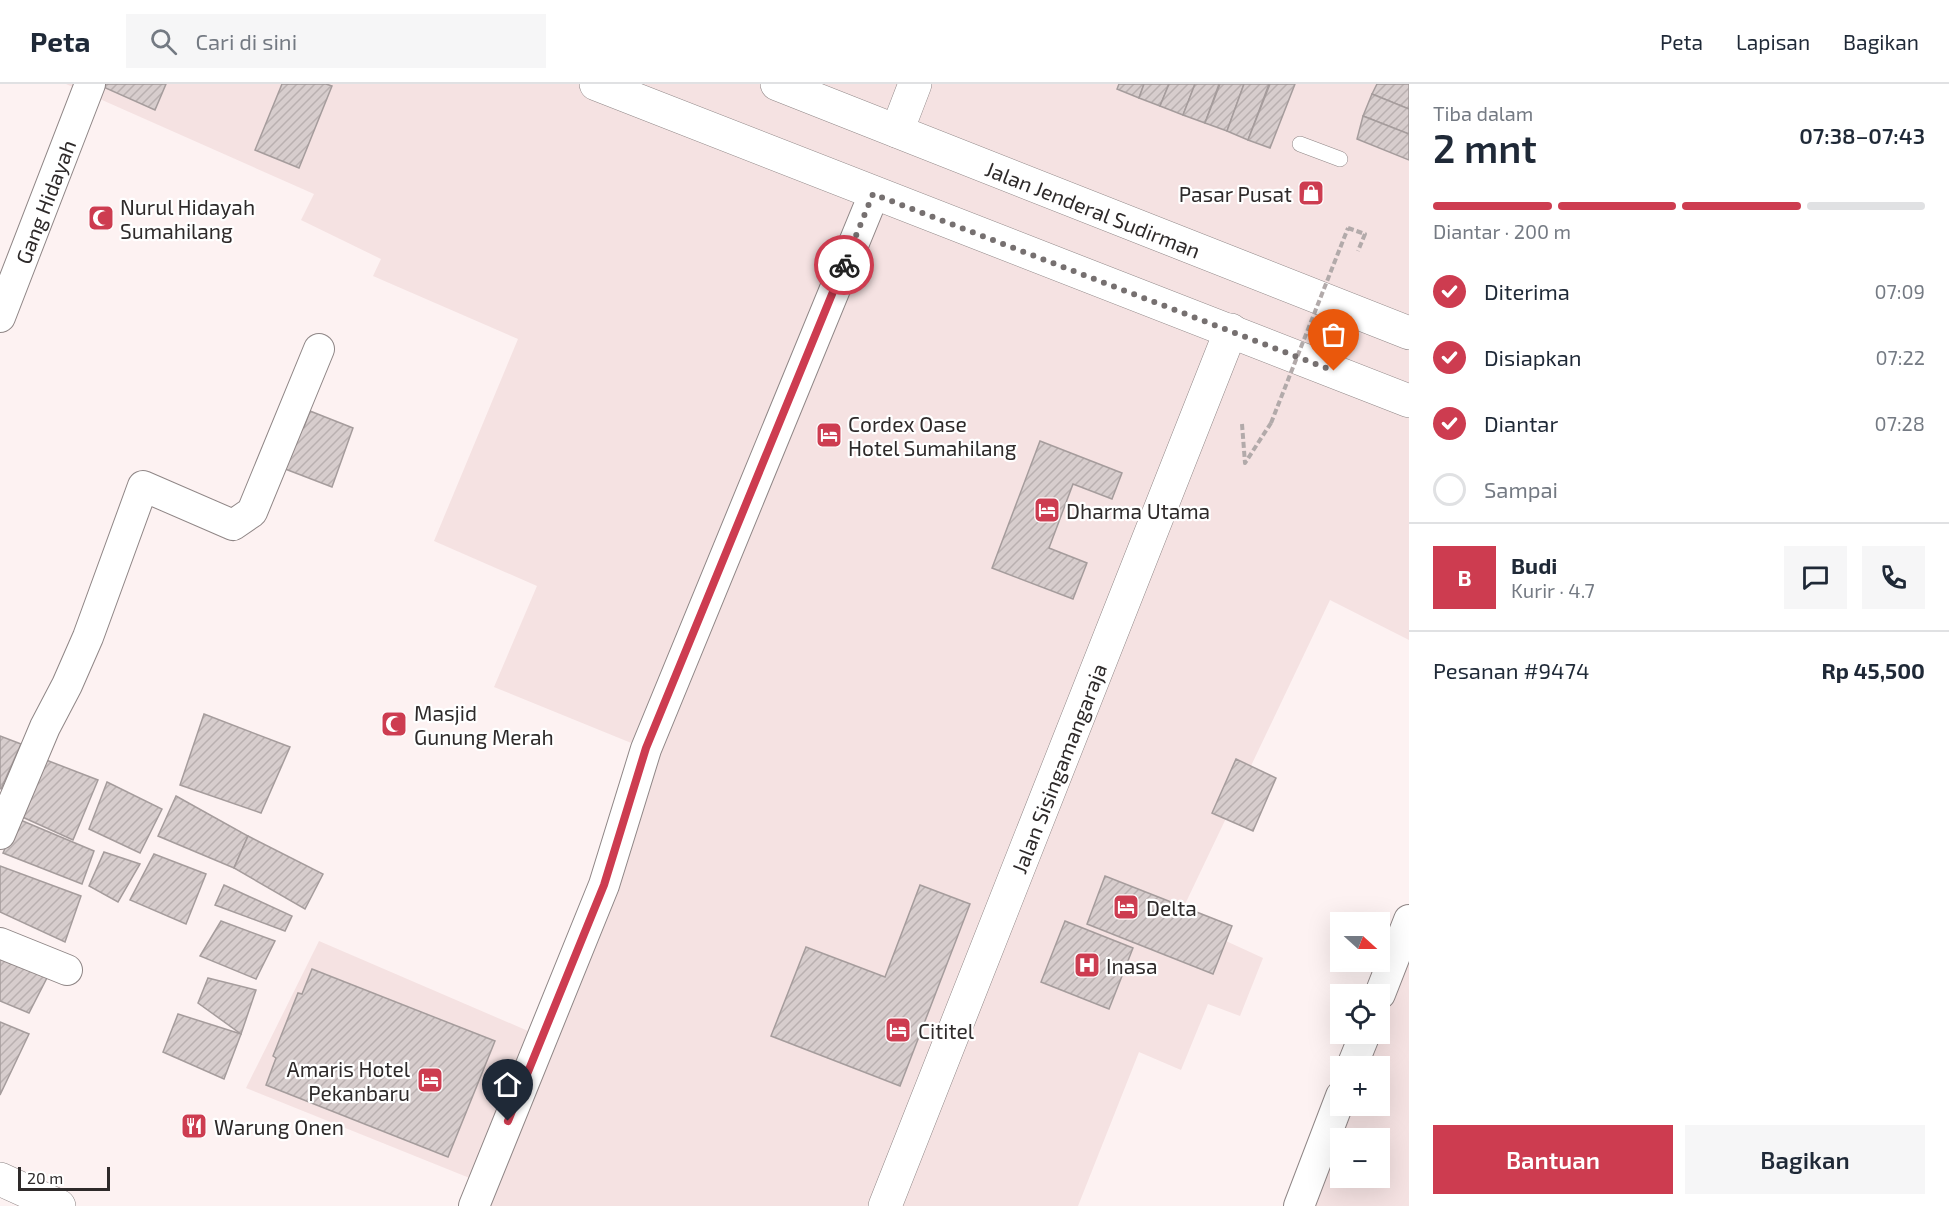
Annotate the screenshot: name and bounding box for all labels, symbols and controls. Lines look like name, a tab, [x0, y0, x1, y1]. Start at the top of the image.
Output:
search box	[126, 14, 546, 68]
text: Peta	[30, 24, 90, 58]
icon: search	[147, 25, 180, 58]
text: Cari di sini	[195, 28, 297, 54]
text: Peta	[1660, 29, 1703, 54]
text: Lapisan	[1736, 29, 1810, 54]
text: Bagikan	[1843, 29, 1919, 54]
text: Tiba dalam	[1433, 101, 1533, 125]
text: 07:38–07:43	[1799, 122, 1925, 148]
text: 2 mnt	[1433, 124, 1537, 171]
street label: Gang Hidayah	[9, 136, 80, 267]
street label: Jalan Jenderal Sudirman	[982, 155, 1204, 262]
shop icon: Pasar Pusat	[1296, 178, 1326, 208]
place label: Pasar Pusat	[1179, 181, 1292, 206]
place label: Nurul Hidayah Sumahilang	[120, 194, 255, 243]
mosque icon: Nurul Hidayah Sumahilang	[86, 203, 116, 233]
text: Diantar · 200 m	[1433, 219, 1571, 243]
courier	[814, 235, 874, 295]
icon: bike	[828, 249, 861, 282]
icon: check	[1433, 275, 1466, 308]
text: Diterima	[1484, 278, 1570, 304]
text: 07:09	[1874, 279, 1925, 303]
pin	[1308, 309, 1359, 371]
icon: bag	[1317, 318, 1350, 351]
icon: check	[1433, 341, 1466, 374]
text: Disiapkan	[1484, 344, 1582, 370]
text: 07:22	[1876, 345, 1925, 369]
icon: check	[1433, 407, 1466, 440]
text: Diantar	[1484, 410, 1558, 436]
place label: Cordex Oase Hotel Sumahilang	[848, 411, 1017, 460]
text: 07:28	[1875, 411, 1925, 435]
hotel icon: Cordex Oase Hotel Sumahilang	[814, 420, 844, 450]
text: Sampai	[1484, 476, 1558, 502]
hotel icon: Dharma Utama	[1032, 495, 1062, 525]
place label: Dharma Utama	[1066, 498, 1210, 523]
button: chat	[1784, 546, 1847, 609]
button: phone	[1862, 546, 1925, 609]
text: Budi	[1511, 552, 1557, 578]
text: B	[1457, 564, 1472, 590]
text: Kurir · 4.7	[1511, 578, 1595, 602]
text: Pesanan #9474	[1433, 657, 1589, 683]
text: Rp 45,500	[1821, 657, 1925, 683]
street label: Jalan Sisingamangaraja	[1005, 659, 1111, 877]
place label: Masjid Gunung Merah	[414, 700, 554, 749]
mosque icon: Masjid Gunung Merah	[379, 709, 409, 739]
hotel icon: Delta	[1111, 892, 1141, 922]
place label: Delta	[1146, 895, 1197, 920]
north arrow	[1330, 912, 1390, 972]
map controls	[1330, 912, 1390, 1188]
hospital icon: Inasa	[1072, 950, 1102, 980]
place label: Inasa	[1106, 953, 1157, 978]
button: locate	[1330, 984, 1390, 1044]
hotel icon: Cititel	[883, 1015, 913, 1045]
place label: Cititel	[918, 1018, 975, 1043]
place label: Amaris Hotel Pekanbaru	[287, 1056, 411, 1105]
button: +	[1330, 1056, 1390, 1116]
pin	[482, 1059, 533, 1121]
hotel icon: Amaris Hotel Pekanbaru	[415, 1065, 445, 1095]
icon: home	[491, 1068, 524, 1101]
restaurant icon: Warung Onen	[179, 1111, 209, 1141]
place label: Warung Onen	[214, 1114, 344, 1139]
button: Bantuan	[1433, 1125, 1673, 1194]
button: Bagikan	[1685, 1125, 1925, 1194]
button: −	[1330, 1128, 1390, 1188]
scale bar	[18, 1164, 110, 1192]
text: 20 m	[27, 1168, 63, 1187]

